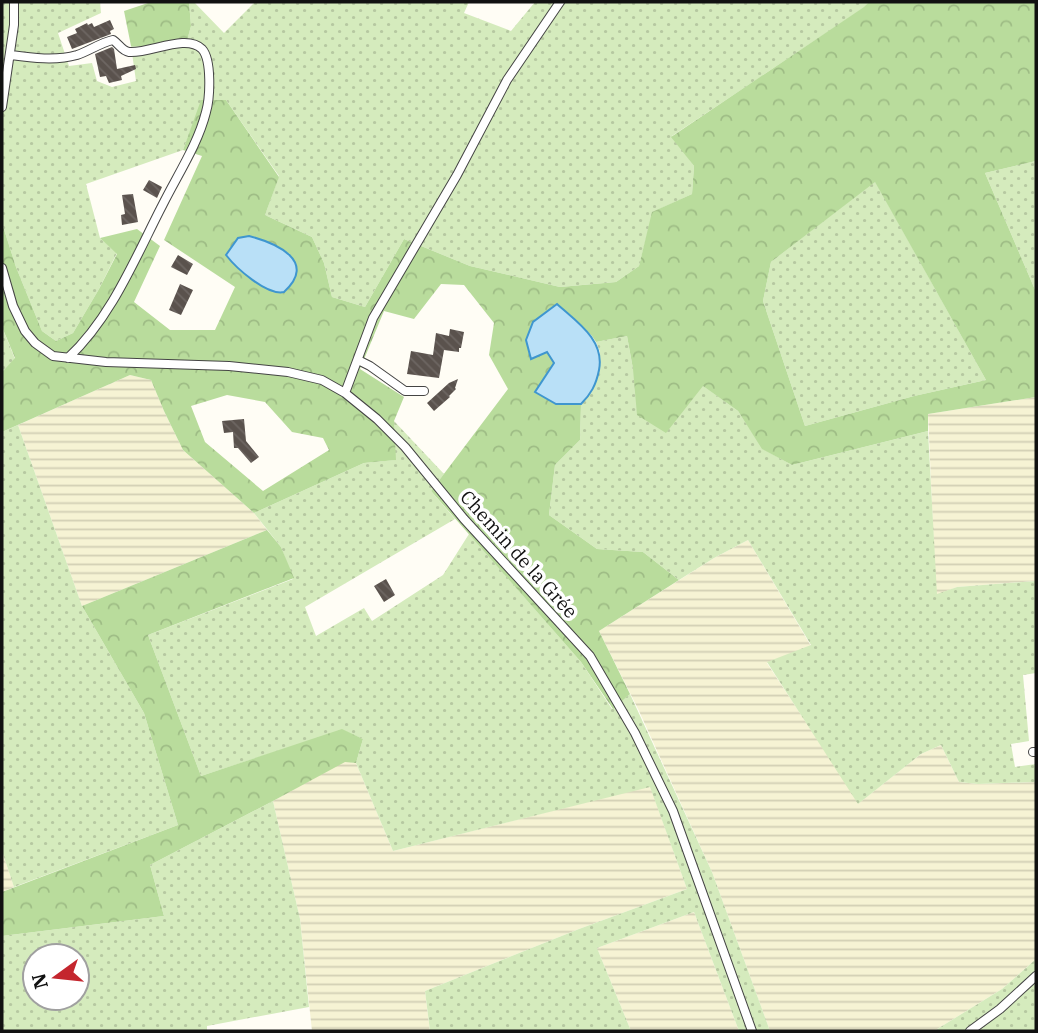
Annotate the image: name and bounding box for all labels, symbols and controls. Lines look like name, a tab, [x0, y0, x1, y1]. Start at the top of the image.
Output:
street label: Chemin de la Grée	[455, 485, 583, 623]
north arrow	[21, 942, 91, 1012]
text: N	[26, 971, 53, 992]

